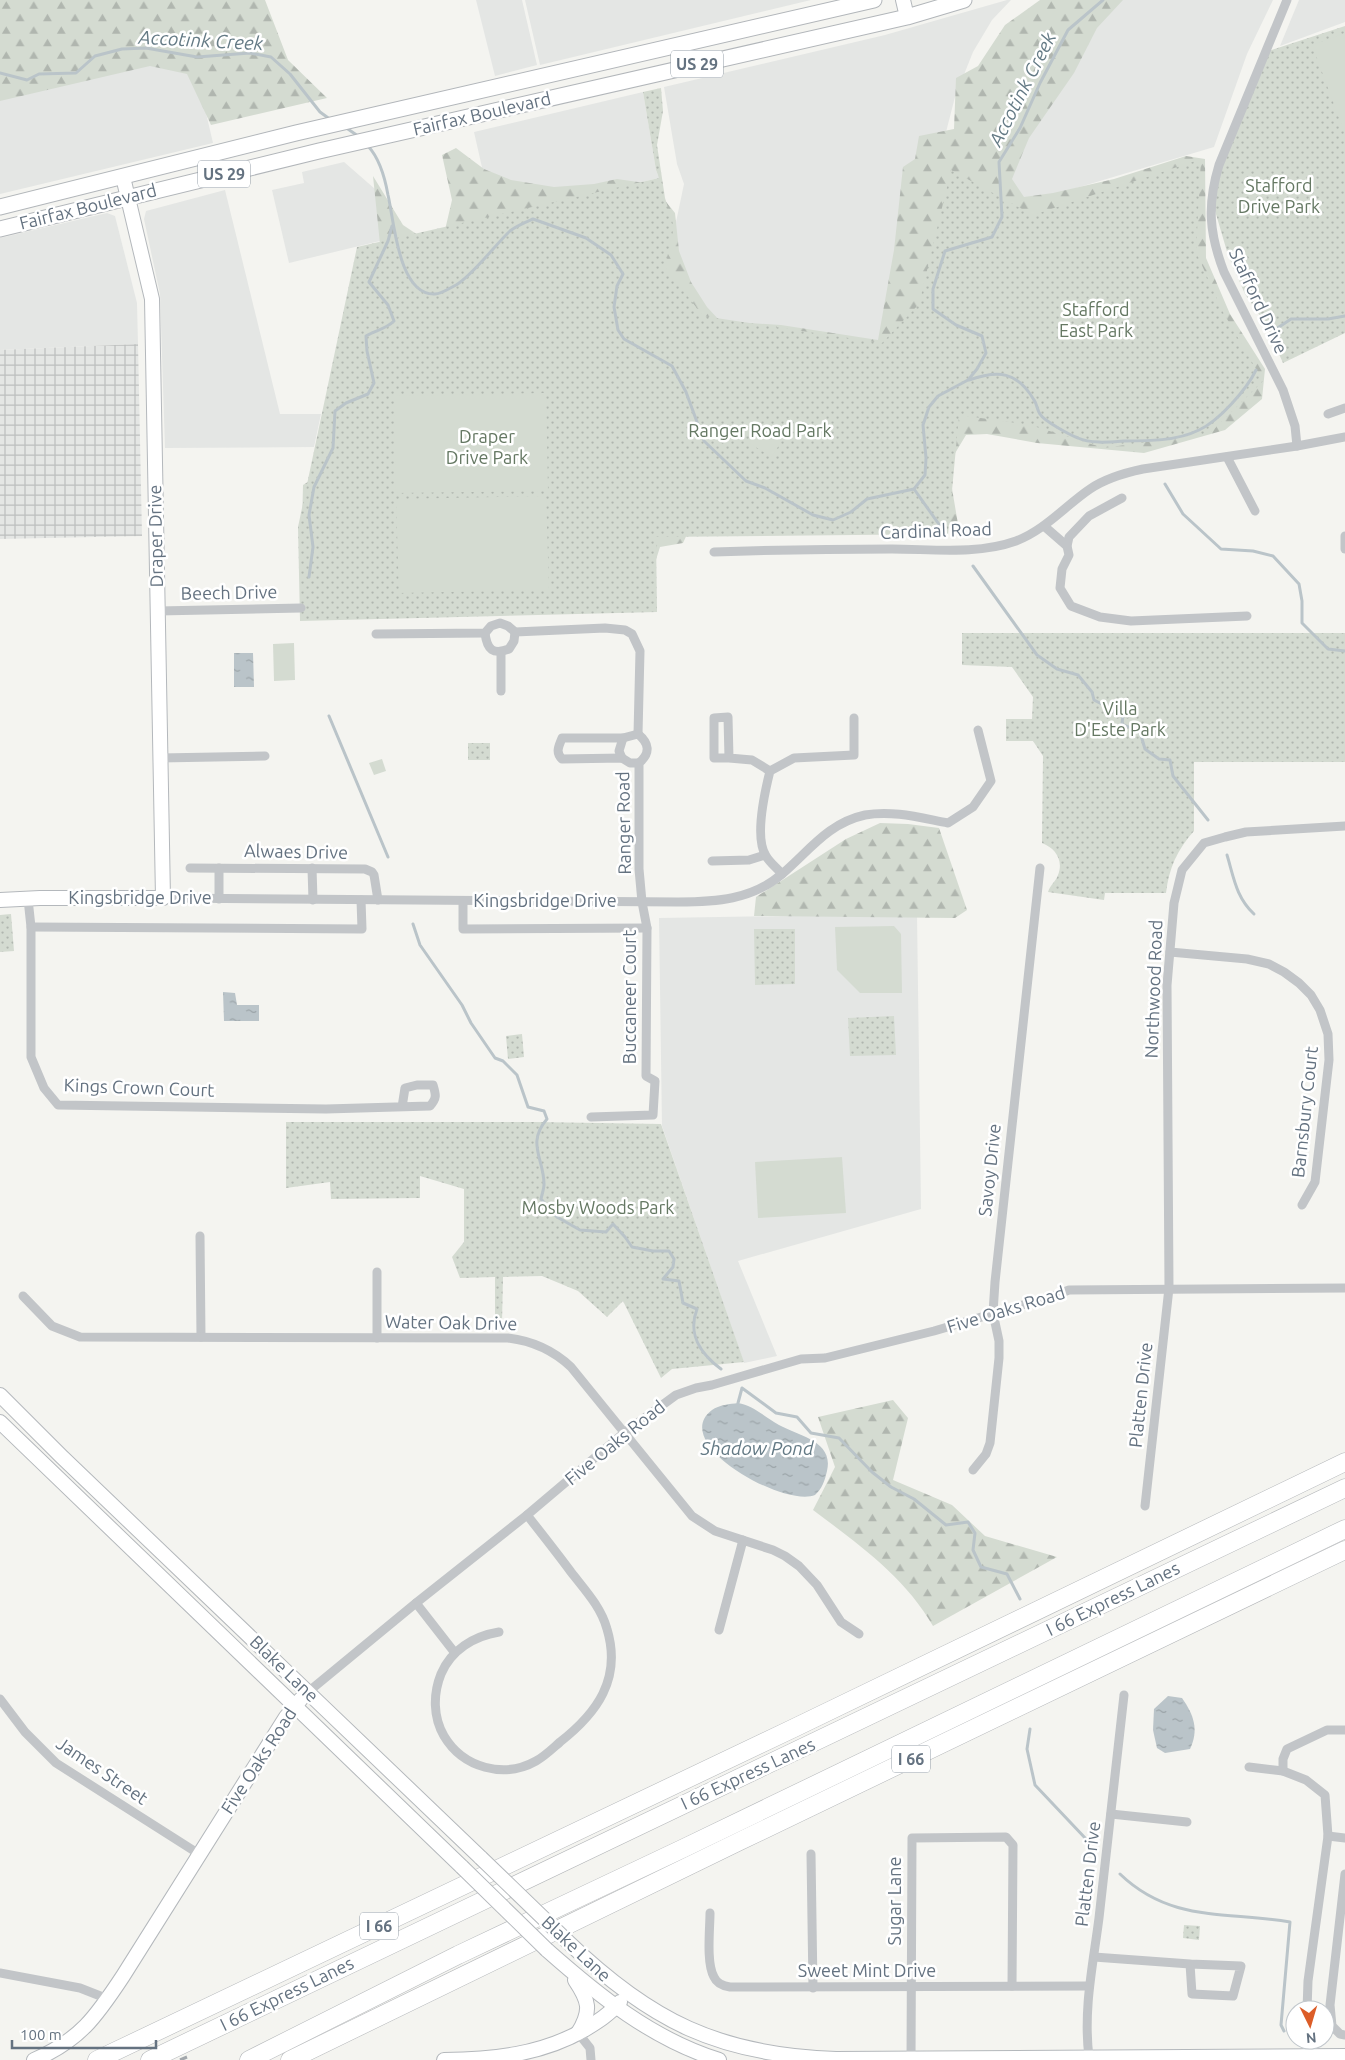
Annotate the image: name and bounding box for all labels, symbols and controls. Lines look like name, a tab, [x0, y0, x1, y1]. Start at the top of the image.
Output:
water label: Accotink Creek	[137, 26, 264, 54]
water label: Accotink Creek	[983, 28, 1060, 150]
road number: US 29	[671, 51, 723, 78]
street label: Fairfax Boulevard	[411, 87, 553, 139]
road number: US 29	[198, 160, 250, 188]
park label: Stafford Drive Park	[1238, 175, 1320, 216]
street label: Fairfax Boulevard	[17, 179, 158, 233]
street label: Stafford Drive	[1226, 245, 1292, 356]
park label: Stafford East Park	[1059, 299, 1133, 340]
park label: Ranger Road Park	[688, 420, 832, 440]
park label: Draper Drive Park	[446, 426, 528, 467]
street label: Draper Drive	[144, 484, 166, 588]
street label: Cardinal Road	[880, 518, 992, 542]
street label: Beech Drive	[181, 581, 277, 603]
park label: Villa D'Este Park	[1074, 698, 1166, 739]
street label: Ranger Road	[612, 771, 634, 875]
street label: Alwaes Drive	[244, 840, 348, 862]
street label: Kingsbridge Drive	[68, 887, 212, 907]
street label: Kingsbridge Drive	[473, 890, 617, 910]
street label: Northwood Road	[1141, 919, 1165, 1059]
street label: Buccaneer Court	[619, 930, 639, 1064]
street label: Barnsbury Court	[1287, 1045, 1321, 1179]
street label: Kings Crown Court	[63, 1074, 215, 1100]
street label: Savoy Drive	[974, 1122, 1004, 1217]
park label: Mosby Woods Park	[522, 1197, 674, 1217]
street label: Five Oaks Road	[944, 1282, 1067, 1336]
street label: Water Oak Drive	[385, 1311, 517, 1333]
street label: Platten Drive	[1125, 1341, 1155, 1449]
street label: Five Oaks Road	[561, 1396, 668, 1488]
water label: Shadow Pond	[699, 1437, 815, 1459]
street label: I 66 Express Lanes	[1043, 1557, 1183, 1639]
street label: Blake Lane	[246, 1631, 323, 1706]
street label: Five Oaks Road	[216, 1704, 300, 1817]
street label: James Street	[53, 1732, 152, 1808]
street label: I 66 Express Lanes	[677, 1733, 818, 1813]
road number: I 66	[892, 1746, 930, 1772]
street label: Platten Drive	[1071, 1820, 1103, 1928]
street label: Sugar Lane	[884, 1857, 904, 1945]
street label: Blake Lane	[538, 1911, 615, 1985]
road number: I 66	[360, 1912, 398, 1940]
street label: I 66 Express Lanes	[217, 1952, 357, 2034]
street label: Sweet Mint Drive	[798, 1960, 936, 1980]
north arrow	[1285, 2000, 1335, 2050]
scale bar	[12, 2018, 156, 2050]
text: 100 m	[20, 2026, 62, 2043]
text: N	[1305, 2030, 1317, 2046]

